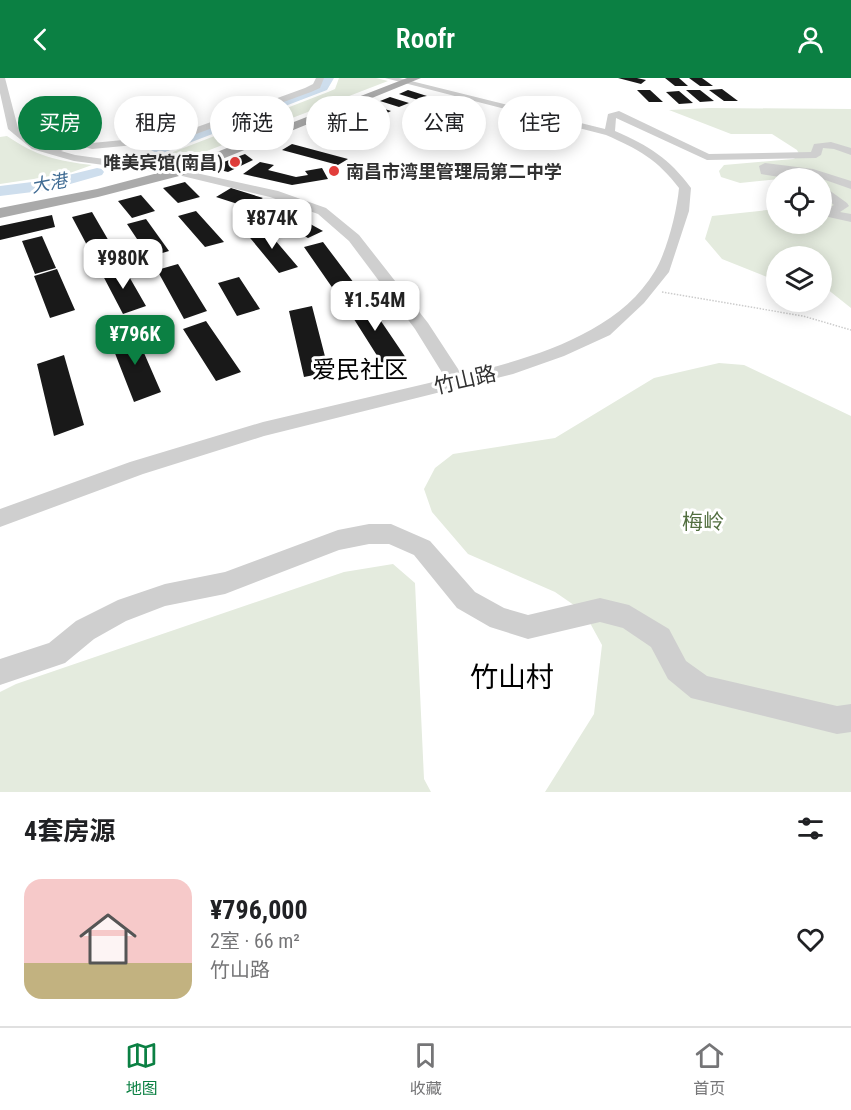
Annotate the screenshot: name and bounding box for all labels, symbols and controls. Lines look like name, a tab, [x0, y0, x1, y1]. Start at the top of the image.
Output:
icon: back	[24, 23, 57, 56]
text: Roofr	[396, 23, 455, 55]
icon: person	[794, 23, 827, 56]
chip: 买房	[18, 96, 102, 150]
chip: 租房	[114, 96, 198, 150]
chip: 筛选	[210, 96, 294, 150]
chip: 新上	[306, 96, 390, 150]
chip: 公寓	[402, 96, 486, 150]
chip: 住宅	[498, 96, 582, 150]
place label: 唯美宾馆(南昌)	[103, 152, 223, 174]
marker: 唯美宾馆(南昌)	[228, 155, 242, 169]
place label: 南昌市湾里管理局第二中学	[346, 161, 562, 182]
marker: 南昌市湾里管理局第二中学	[327, 164, 341, 178]
map controls	[766, 168, 832, 312]
button: locate	[766, 168, 832, 234]
water label: 大港	[29, 169, 72, 197]
pin: ¥874K	[230, 199, 314, 250]
text: ¥874K	[247, 206, 297, 230]
pin: ¥980K	[81, 239, 165, 290]
text: ¥980K	[98, 246, 148, 270]
button: layers	[766, 246, 832, 312]
pin: ¥1.54M	[326, 281, 424, 332]
text: ¥1.54M	[345, 288, 405, 312]
pin: ¥796K	[93, 315, 177, 366]
text: ¥796K	[110, 322, 160, 346]
district label: 爱民社区	[312, 356, 408, 384]
street label: 竹山路	[432, 361, 498, 399]
park label: 梅岭	[682, 510, 724, 534]
district label: 竹山村	[470, 661, 554, 694]
icon: filters	[794, 812, 827, 845]
text: 4套房源	[24, 816, 115, 846]
text: ¥796,000	[210, 895, 308, 925]
icon: home	[72, 903, 144, 975]
icon: heart	[794, 923, 827, 956]
text: 2室 · 66 m²	[210, 929, 300, 953]
text: 竹山路	[210, 958, 270, 982]
tab: 地图	[125, 1039, 158, 1099]
tab: 收藏	[409, 1039, 442, 1099]
tab: 首页	[693, 1039, 726, 1099]

